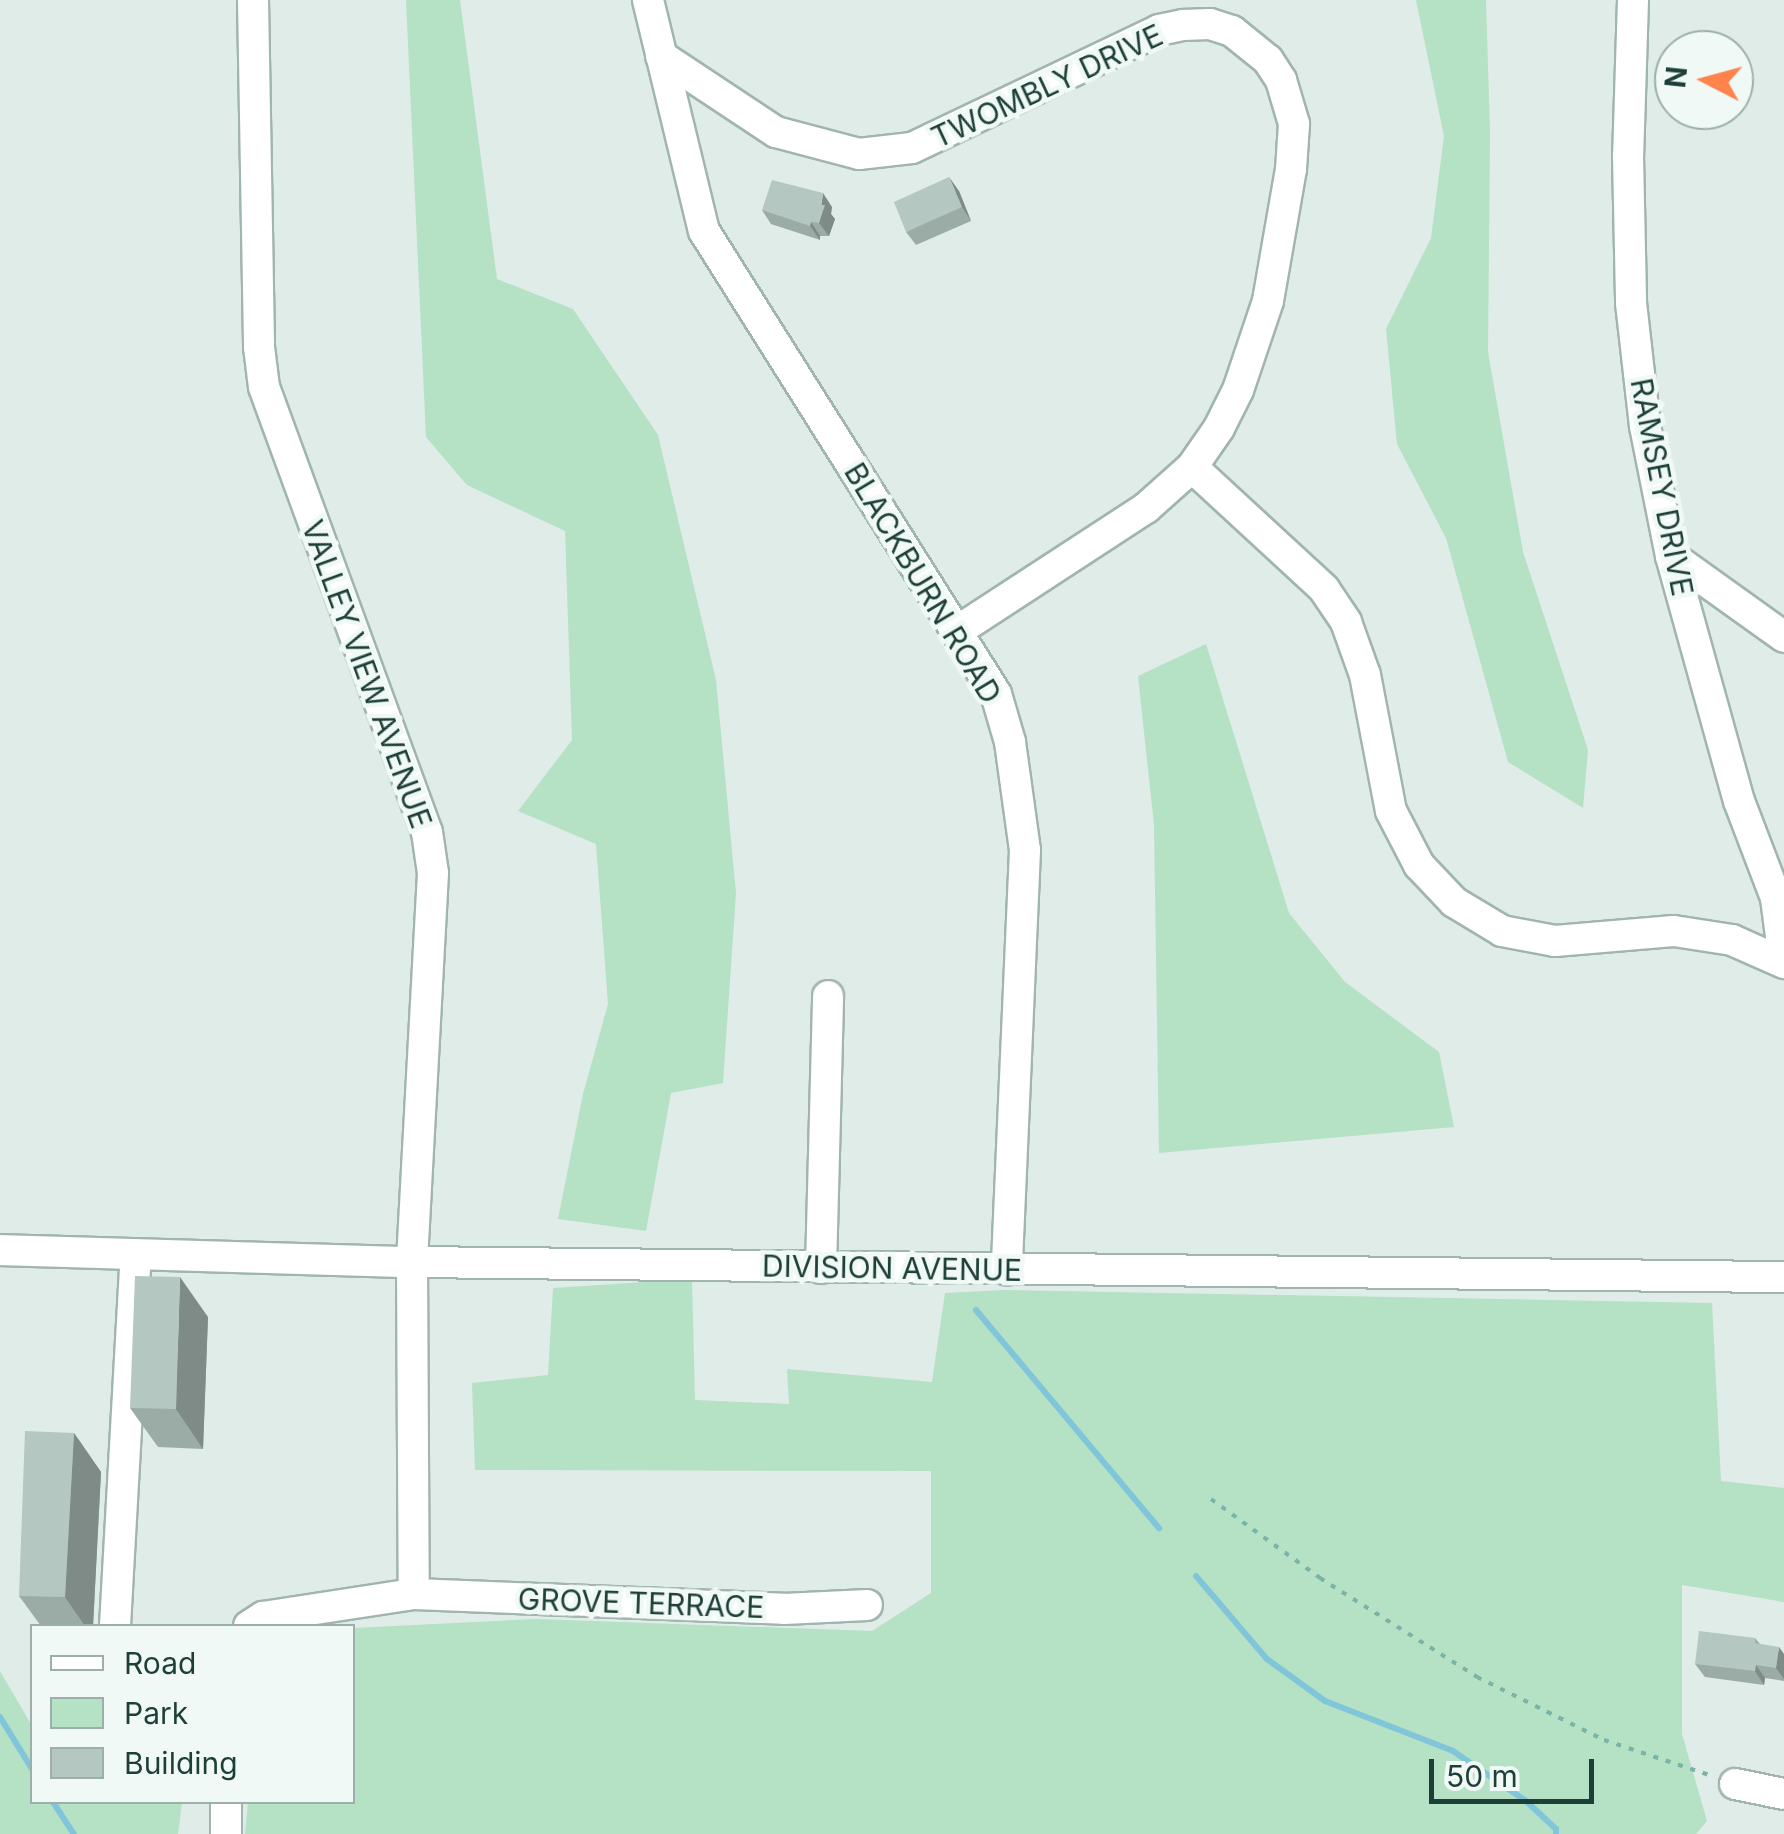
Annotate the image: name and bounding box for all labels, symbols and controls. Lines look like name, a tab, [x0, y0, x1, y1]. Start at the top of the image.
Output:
street label: TWOMBLY DRIVE	[926, 17, 1168, 155]
north arrow	[1654, 30, 1754, 130]
text: N	[1658, 65, 1694, 89]
street label: RAMSEY DRIVE	[1623, 375, 1701, 599]
street label: BLACKBURN ROAD	[837, 456, 1009, 710]
street label: VALLEY VIEW AVENUE	[294, 515, 440, 833]
street label: DIVISION AVENUE	[762, 1248, 1022, 1288]
street label: GROVE TERRACE	[517, 1581, 765, 1625]
legend	[30, 1624, 355, 1804]
text: Road	[124, 1645, 196, 1681]
text: Park	[124, 1695, 188, 1731]
scale bar	[1434, 1739, 1599, 1801]
text: Building	[124, 1745, 238, 1781]
text: 50 m	[1446, 1758, 1518, 1794]

